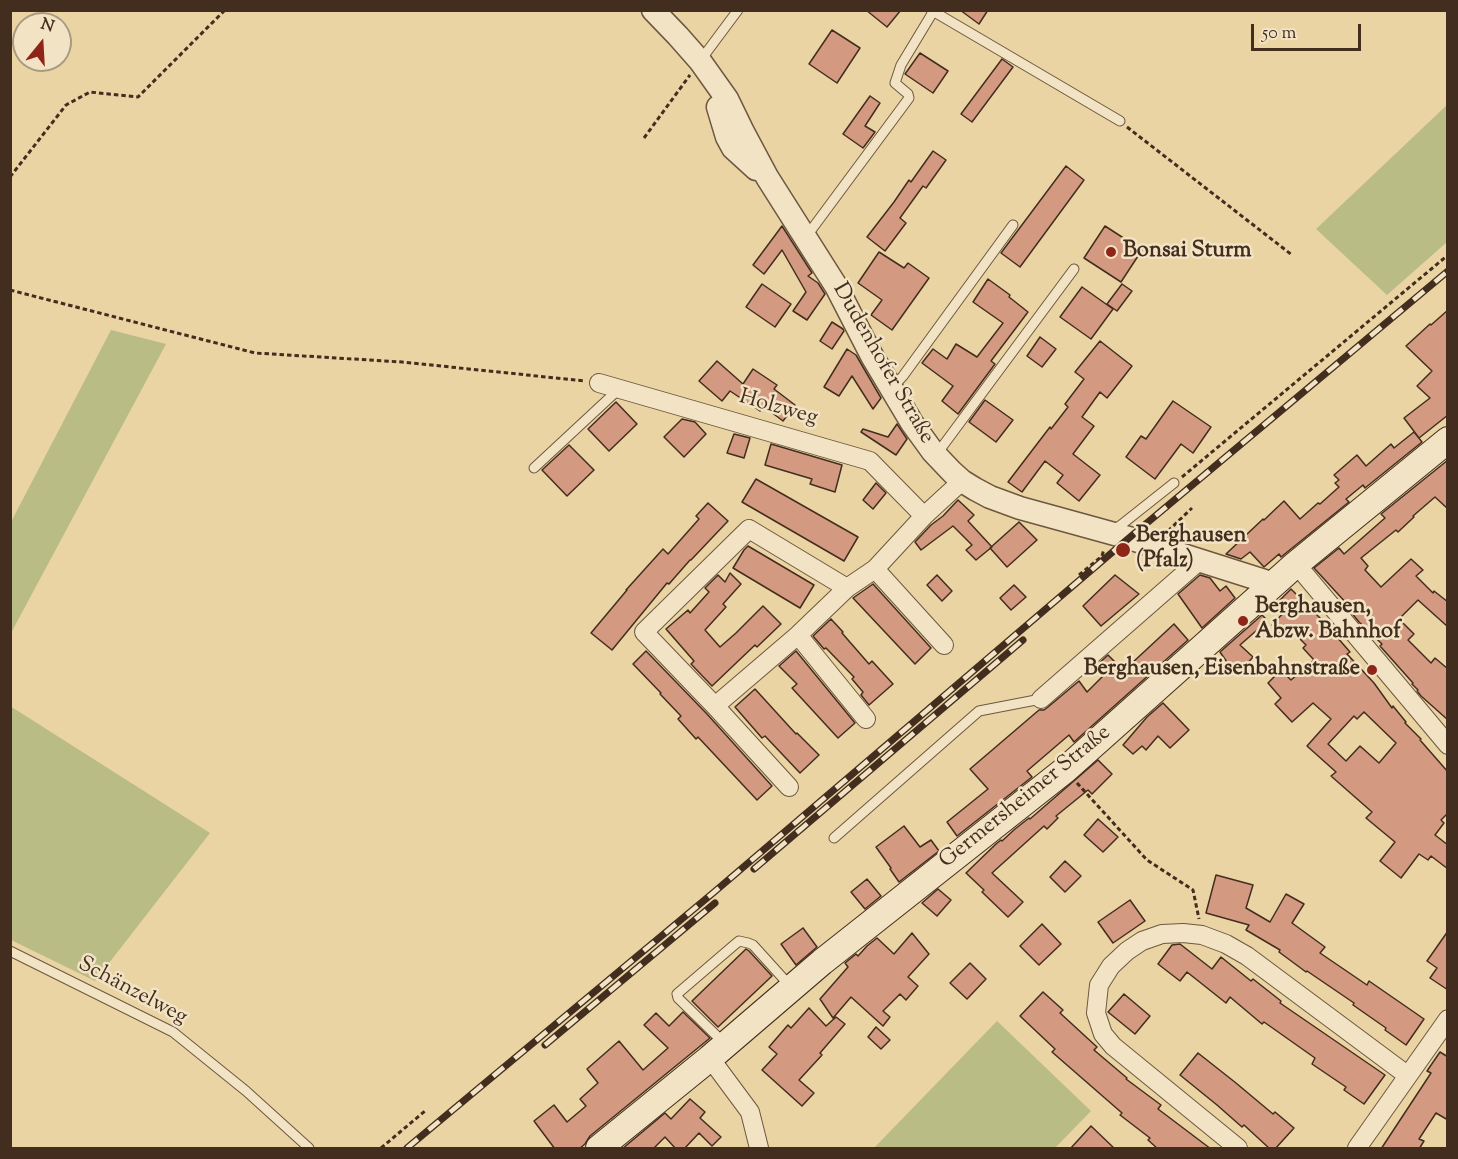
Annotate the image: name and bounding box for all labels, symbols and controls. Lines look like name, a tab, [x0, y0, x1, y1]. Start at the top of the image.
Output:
north arrow	[12, 12, 72, 72]
scale bar	[1254, 12, 1364, 50]
text: N	[37, 13, 57, 39]
text: 50 m	[1262, 21, 1296, 47]
place label: Bonsai Sturm	[1123, 239, 1251, 265]
marker: Bonsai Sturm	[1104, 245, 1118, 259]
street label: Dudenhofer Straße	[825, 279, 939, 449]
street label: Holzweg	[736, 385, 820, 433]
place label: Berghausen (Pfalz)	[1136, 524, 1246, 576]
marker: Berghausen (Pfalz)	[1114, 541, 1132, 559]
place label: Berghausen, Abzw. Bahnhof	[1255, 595, 1401, 646]
marker: Berghausen, Abzw. Bahnhof	[1236, 614, 1250, 628]
place label: Berghausen, Eisenbahnstraße	[1084, 657, 1360, 683]
marker: Berghausen, Eisenbahnstraße	[1365, 663, 1379, 677]
street label: Germersheimer Straße	[935, 721, 1117, 875]
street label: Schänzelweg	[73, 952, 191, 1032]

